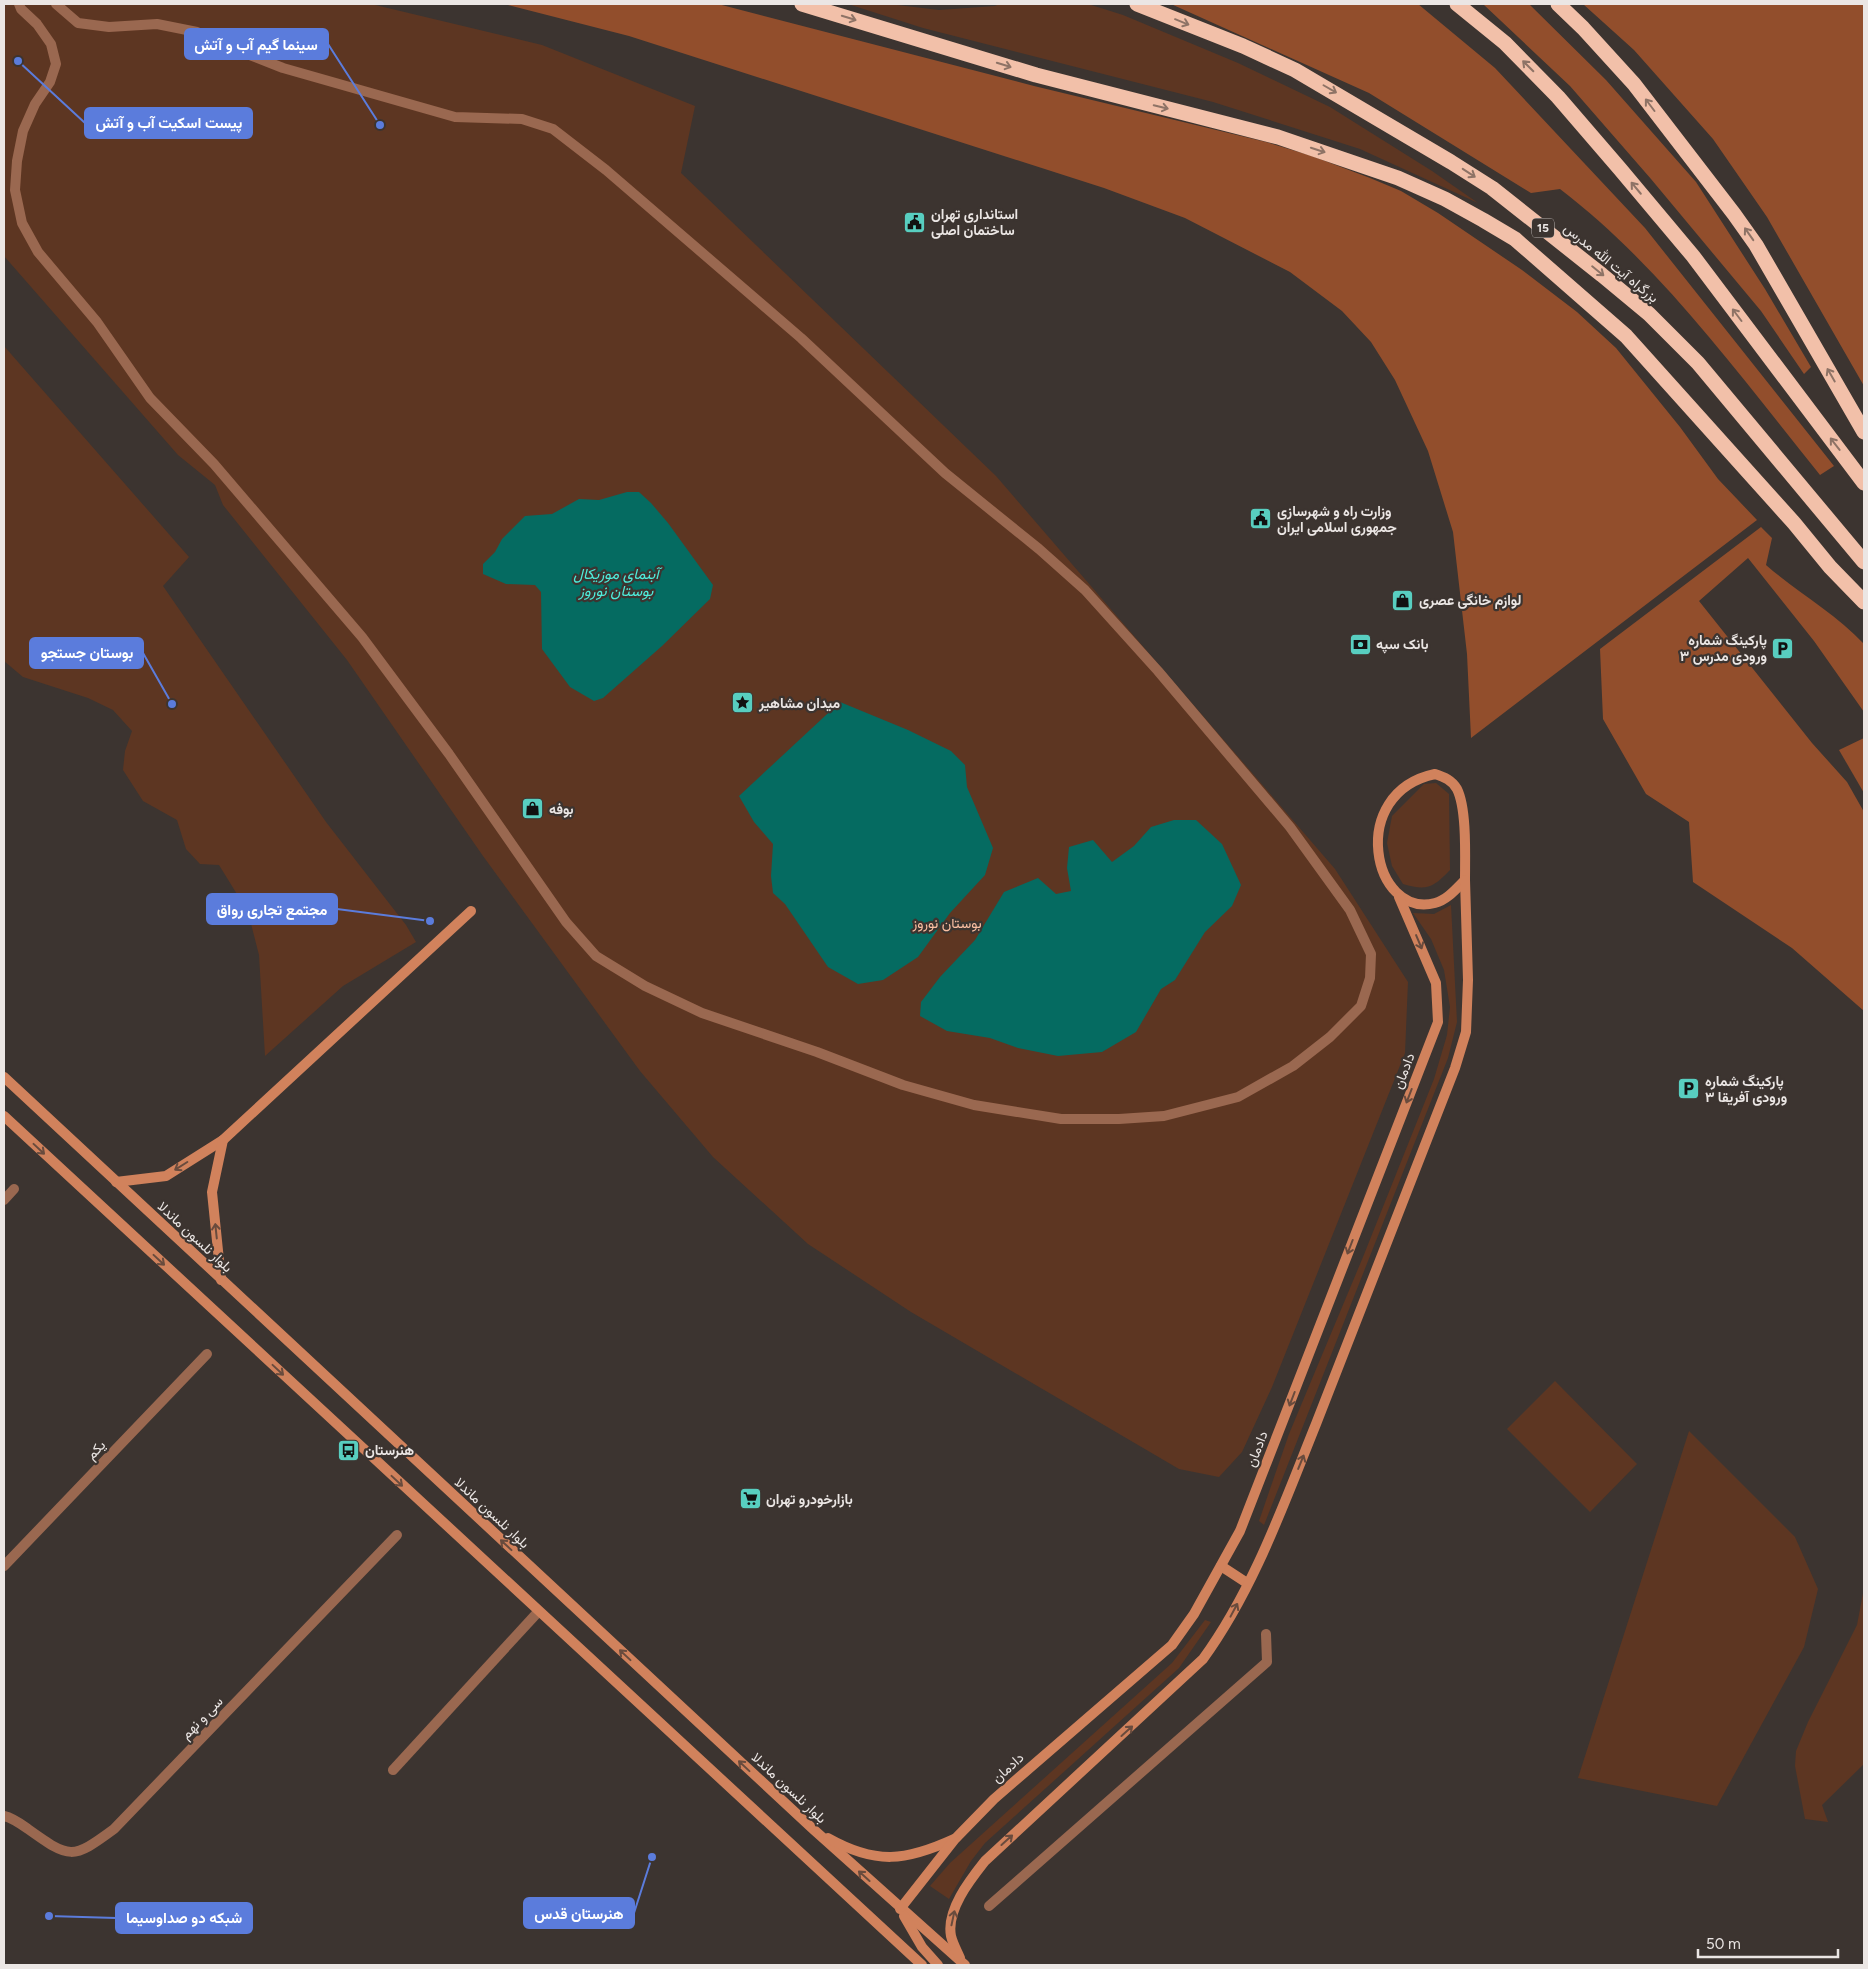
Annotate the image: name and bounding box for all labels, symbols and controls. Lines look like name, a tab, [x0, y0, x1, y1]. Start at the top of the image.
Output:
one-way arrow	[841, 13, 857, 23]
one-way arrow	[1174, 18, 1189, 27]
callout: سینما گیم آب و آتش	[185, 29, 328, 59]
text: سینما گیم آب و آتش	[194, 36, 318, 55]
one-way arrow	[1522, 60, 1534, 72]
one-way arrow	[996, 61, 1012, 71]
one-way arrow	[1322, 85, 1337, 95]
one-way arrow	[1645, 99, 1656, 112]
one-way arrow	[1153, 103, 1169, 112]
callout: پیست اسکیت آب و آتش	[85, 108, 252, 138]
text: پیست اسکیت آب و آتش	[96, 114, 242, 133]
one-way arrow	[1310, 146, 1325, 155]
one-way arrow	[1462, 168, 1476, 179]
one-way arrow	[1630, 181, 1641, 194]
place label: استانداری تهران ساختمان اصلی	[931, 206, 1018, 239]
public building icon: استانداری تهران ساختمان اصلی	[903, 210, 927, 234]
road number: 15	[1532, 218, 1554, 238]
street label: بزرگراه آیت الله مدرس	[1560, 220, 1662, 306]
one-way arrow	[1744, 228, 1754, 242]
one-way arrow	[1592, 266, 1605, 277]
one-way arrow	[1731, 309, 1742, 322]
one-way arrow	[1825, 368, 1835, 382]
one-way arrow	[1830, 437, 1840, 451]
place label: وزارت راه و شهرسازی جمهوری اسلامی ایران	[1277, 503, 1397, 536]
public building icon: وزارت راه و شهرسازی جمهوری اسلامی ایران	[1249, 507, 1273, 531]
water label: آبنمای موزیکال بوستان نوروز	[573, 565, 663, 600]
shop icon: لوازم خانگی عصری	[1391, 588, 1415, 612]
place label: لوازم خانگی عصری	[1419, 592, 1521, 609]
bank icon: بانک سپه	[1348, 632, 1372, 656]
place label: پارکینگ شماره ۳ ورودی مدرس	[1680, 632, 1767, 665]
place label: بانک سپه	[1376, 636, 1429, 654]
parking icon: پارکینگ شماره ۳ ورودی مدرس	[1771, 636, 1795, 660]
callout: بوستان جستجو	[30, 638, 143, 668]
text: بوستان جستجو	[41, 644, 133, 662]
place icon: میدان مشاهیر	[731, 691, 755, 715]
place label: میدان مشاهیر	[758, 695, 841, 712]
shop icon: بوفه	[521, 797, 545, 821]
place label: بوفه	[549, 801, 574, 818]
callout: مجتمع تجاری رواق	[207, 894, 337, 924]
text: مجتمع تجاری رواق	[217, 901, 327, 920]
park label: بوستان نوروز	[911, 915, 982, 932]
one-way arrow	[1414, 934, 1424, 949]
street label: دادمان	[1389, 1050, 1419, 1091]
place label: پارکینگ شماره ۳ ورودی آفریقا	[1705, 1073, 1787, 1106]
parking icon: پارکینگ شماره ۳ ورودی آفریقا	[1677, 1077, 1701, 1101]
one-way arrow	[1404, 1087, 1413, 1103]
one-way arrow	[33, 1143, 46, 1155]
one-way arrow	[175, 1162, 189, 1172]
street label: بلوار نلسون ماندلا	[154, 1198, 236, 1276]
one-way arrow	[211, 1223, 221, 1239]
one-way arrow	[1345, 1239, 1354, 1254]
one-way arrow	[152, 1254, 165, 1266]
one-way arrow	[271, 1364, 284, 1376]
one-way arrow	[1286, 1391, 1295, 1406]
street label: دادمان	[1242, 1428, 1272, 1469]
street label: یکم	[83, 1437, 109, 1463]
bus stop icon: هنرستان	[337, 1438, 361, 1462]
place label: هنرستان	[365, 1442, 414, 1459]
one-way arrow	[1296, 1455, 1306, 1470]
street label: بلوار نلسون ماندلا	[451, 1474, 533, 1552]
one-way arrow	[390, 1475, 403, 1487]
supermarket icon: بازارخودرو تهران	[738, 1487, 762, 1511]
place label: بازارخودرو تهران	[766, 1491, 853, 1508]
one-way arrow	[499, 1539, 512, 1551]
one-way arrow	[1229, 1602, 1239, 1617]
one-way arrow	[618, 1649, 631, 1661]
street label: سی و نهم	[177, 1693, 227, 1743]
one-way arrow	[1121, 1725, 1134, 1737]
street label: بلوار نلسون ماندلا	[748, 1749, 830, 1827]
street label: دادمان	[988, 1749, 1028, 1787]
one-way arrow	[738, 1760, 751, 1772]
one-way arrow	[1001, 1834, 1014, 1846]
one-way arrow	[857, 1870, 870, 1882]
callout: هنرستان قدس	[524, 1898, 634, 1928]
callout: شبکه دو صداوسیما	[116, 1903, 252, 1933]
text: هنرستان قدس	[534, 1905, 624, 1923]
text: شبکه دو صداوسیما	[126, 1909, 242, 1927]
one-way arrow	[949, 1911, 958, 1927]
scale bar	[1698, 1926, 1838, 1958]
text: 50 m	[1706, 1935, 1741, 1953]

